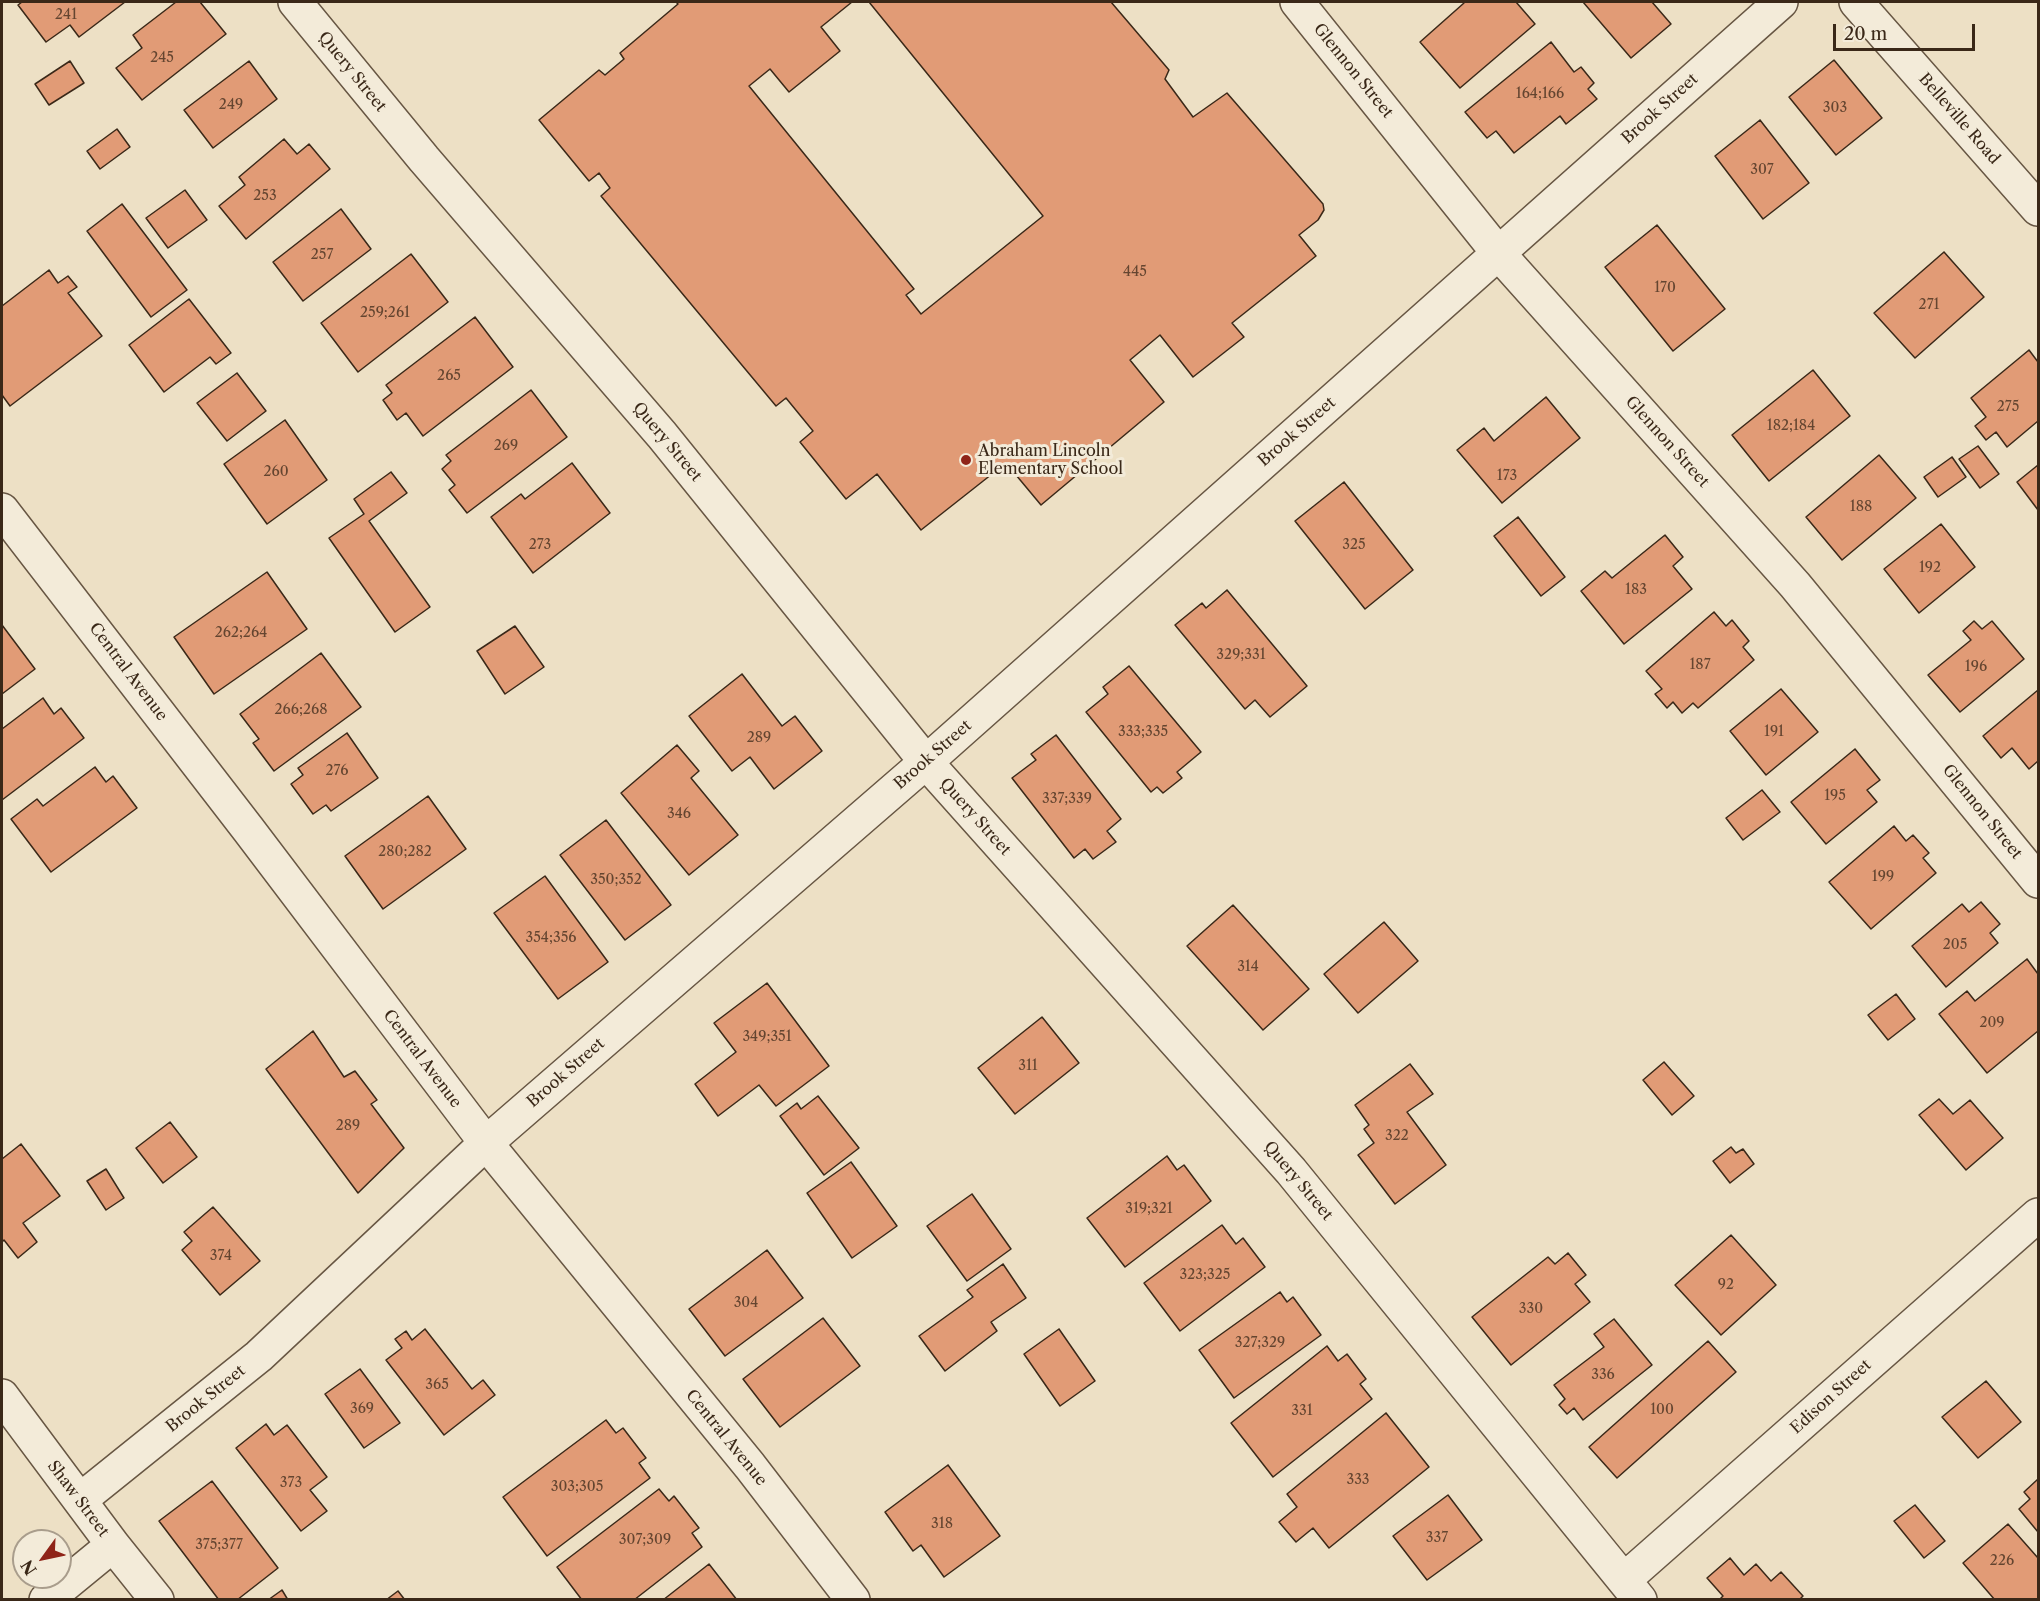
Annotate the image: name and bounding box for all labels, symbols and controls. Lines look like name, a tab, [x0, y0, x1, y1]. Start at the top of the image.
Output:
house number: 241	[55, 7, 77, 23]
scale bar	[1836, 12, 1978, 50]
street label: Glennon Street	[1309, 20, 1397, 122]
text: 20 m	[1844, 23, 1887, 45]
street label: Query Street	[314, 28, 390, 116]
house number: 245	[150, 50, 174, 66]
street label: Brook Street	[1618, 70, 1702, 148]
street label: Belleville Road	[1914, 70, 2004, 168]
house number: 164;166	[1516, 86, 1564, 102]
house number: 249	[219, 97, 243, 113]
house number: 303	[1823, 100, 1847, 116]
house number: 307	[1750, 162, 1774, 178]
house number: 253	[253, 188, 277, 204]
house number: 257	[311, 247, 333, 263]
house number: 445	[1123, 264, 1147, 280]
house number: 170	[1654, 280, 1676, 296]
house number: 271	[1919, 297, 1939, 313]
house number: 259;261	[360, 305, 410, 321]
house number: 265	[437, 368, 461, 384]
street label: Glennon Street	[1621, 392, 1713, 492]
street label: Brook Street	[1254, 393, 1340, 471]
street label: Query Street	[628, 399, 706, 485]
house number: 275	[1997, 399, 2019, 415]
house number: 182;184	[1767, 418, 1815, 434]
house number: 269	[494, 438, 518, 454]
place label: Abraham Lincoln Elementary School	[978, 441, 1123, 479]
marker: Abraham Lincoln Elementary School	[959, 453, 973, 467]
house number: 260	[263, 464, 289, 480]
house number: 173	[1497, 468, 1517, 484]
house number: 188	[1850, 499, 1872, 515]
house number: 273	[529, 537, 551, 553]
house number: 325	[1342, 537, 1366, 553]
house number: 192	[1919, 560, 1941, 576]
house number: 183	[1625, 582, 1647, 598]
street label: Central Avenue	[85, 619, 171, 725]
house number: 262;264	[215, 625, 267, 641]
house number: 329;331	[1216, 647, 1266, 663]
house number: 187	[1689, 657, 1711, 673]
house number: 196	[1965, 659, 1987, 675]
house number: 266;268	[275, 702, 327, 718]
street label: Brook Street	[890, 716, 976, 794]
house number: 333;335	[1118, 724, 1168, 740]
house number: 191	[1764, 724, 1784, 740]
house number: 289	[747, 730, 771, 746]
street label: Glennon Street	[1938, 761, 2026, 863]
house number: 276	[326, 763, 348, 779]
street label: Query Street	[935, 774, 1015, 860]
house number: 195	[1824, 788, 1846, 804]
house number: 337;339	[1042, 791, 1092, 807]
house number: 346	[667, 806, 691, 822]
house number: 280;282	[378, 844, 432, 860]
house number: 199	[1872, 869, 1894, 885]
house number: 350;352	[590, 872, 642, 888]
house number: 354;356	[526, 930, 576, 946]
house number: 205	[1943, 937, 1967, 953]
house number: 314	[1237, 959, 1259, 975]
street label: Central Avenue	[379, 1006, 465, 1112]
house number: 209	[1979, 1015, 2005, 1031]
house number: 349;351	[742, 1029, 792, 1045]
street label: Brook Street	[523, 1034, 609, 1112]
house number: 311	[1018, 1058, 1038, 1074]
house number: 289	[336, 1118, 360, 1134]
house number: 322	[1385, 1128, 1409, 1144]
street label: Query Street	[1259, 1138, 1337, 1224]
house number: 319;321	[1125, 1201, 1173, 1217]
house number: 374	[210, 1248, 232, 1264]
house number: 323;325	[1180, 1267, 1230, 1283]
house number: 92	[1718, 1277, 1734, 1293]
house number: 304	[734, 1295, 758, 1311]
house number: 330	[1519, 1301, 1543, 1317]
house number: 327;329	[1235, 1335, 1285, 1351]
street label: Edison Street	[1787, 1356, 1875, 1438]
street label: Brook Street	[163, 1361, 249, 1437]
house number: 336	[1591, 1367, 1615, 1383]
house number: 365	[425, 1377, 449, 1393]
street label: Central Avenue	[681, 1386, 771, 1490]
house number: 369	[350, 1401, 374, 1417]
house number: 100	[1650, 1402, 1674, 1418]
house number: 331	[1291, 1403, 1313, 1419]
street label: Shaw Street	[43, 1457, 113, 1541]
house number: 333	[1346, 1472, 1370, 1488]
house number: 373	[280, 1475, 302, 1491]
house number: 303;305	[551, 1479, 603, 1495]
house number: 318	[931, 1516, 953, 1532]
north arrow	[12, 1529, 72, 1589]
house number: 337	[1426, 1530, 1448, 1546]
house number: 307;309	[619, 1532, 671, 1548]
house number: 375;377	[195, 1537, 243, 1553]
house number: 226	[1990, 1553, 2014, 1569]
text: N	[16, 1556, 41, 1579]

